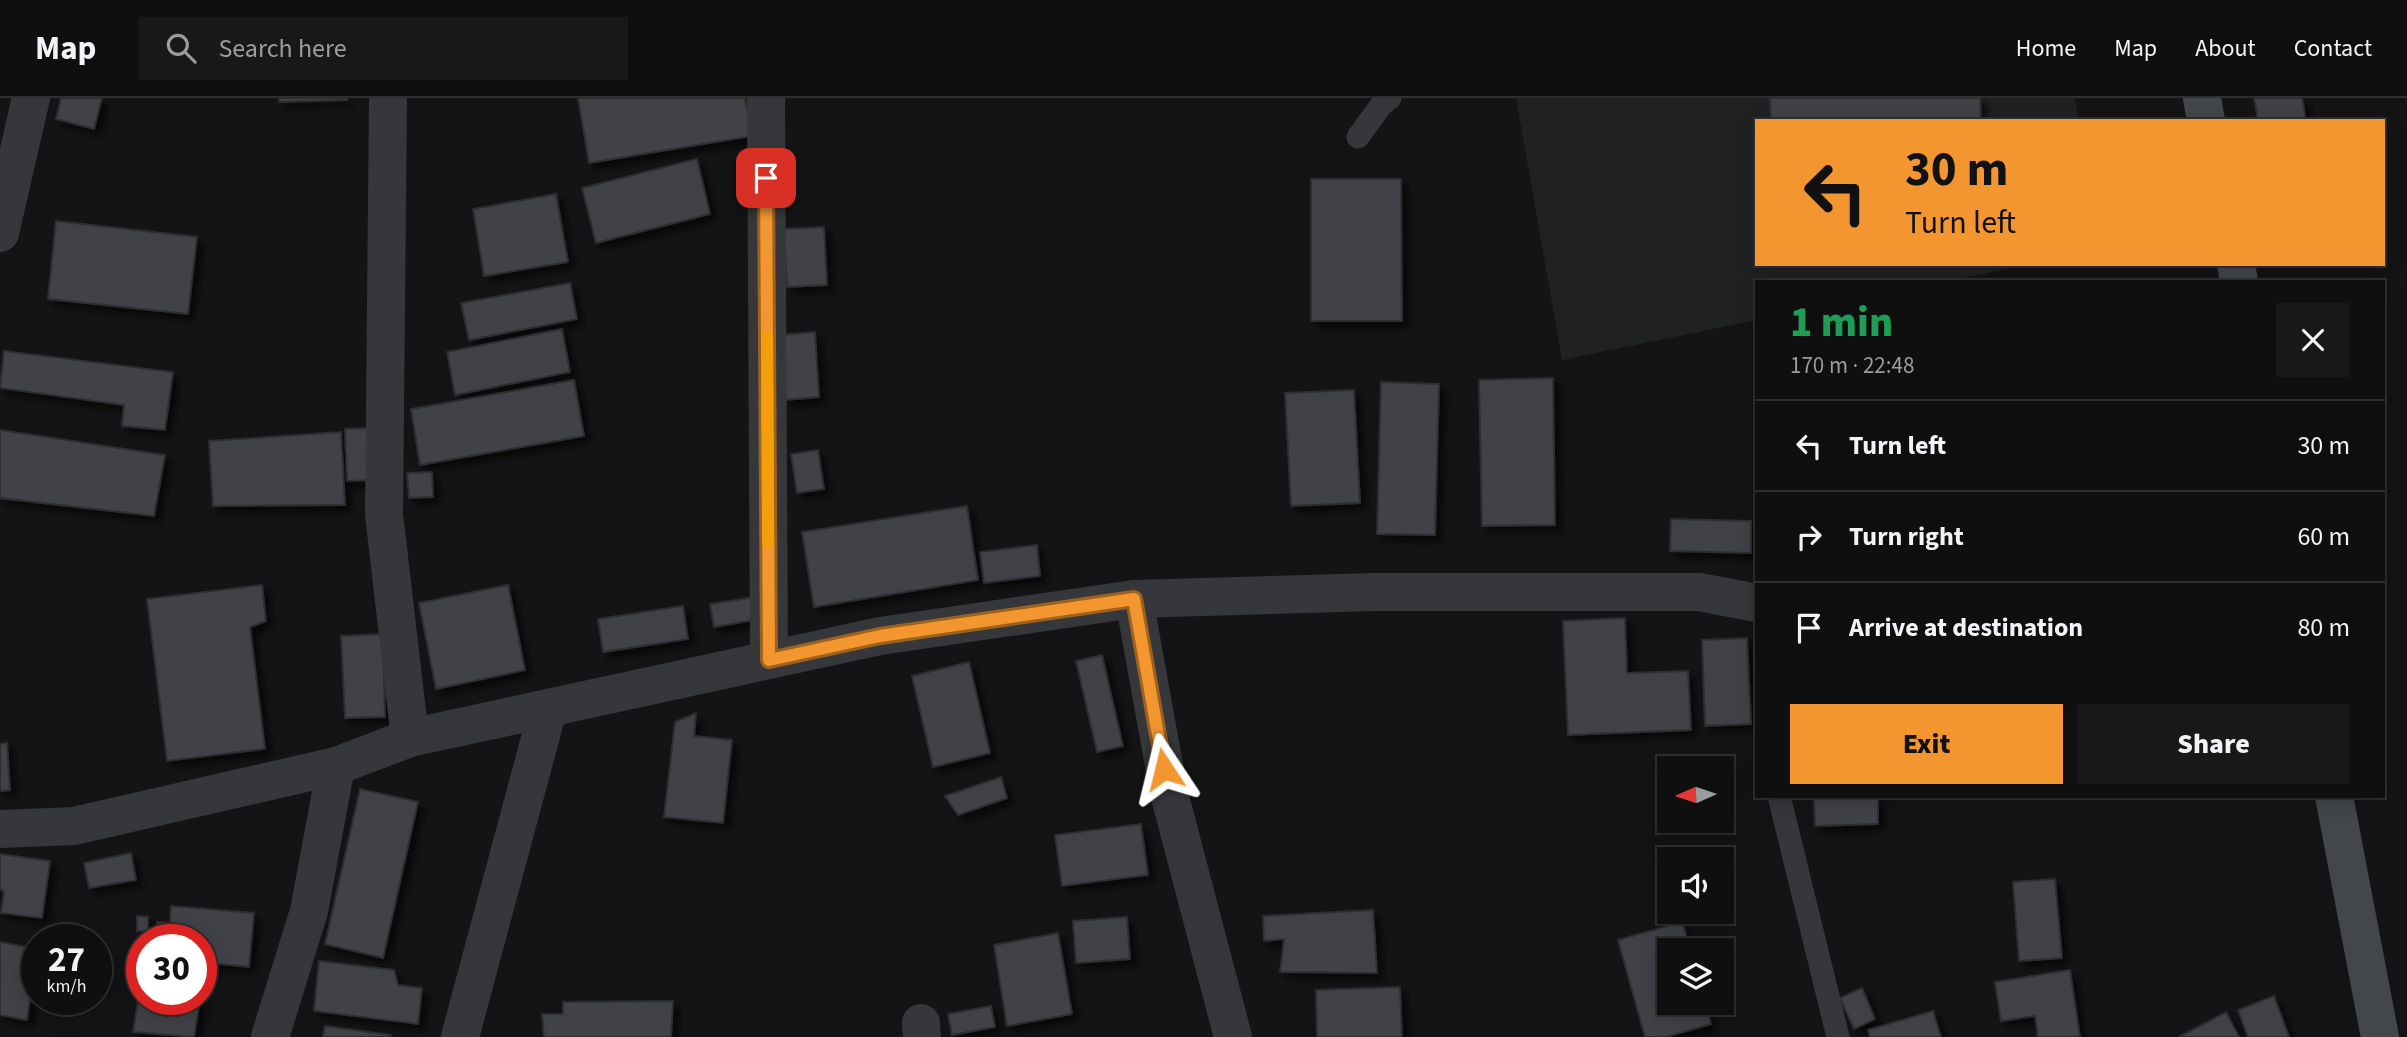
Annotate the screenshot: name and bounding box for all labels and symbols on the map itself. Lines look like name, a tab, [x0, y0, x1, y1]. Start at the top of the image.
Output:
pin	[736, 148, 796, 208]
position arrow	[1127, 732, 1201, 806]
north arrow	[1657, 756, 1734, 833]
speed limit sign: 30	[126, 924, 217, 1015]

